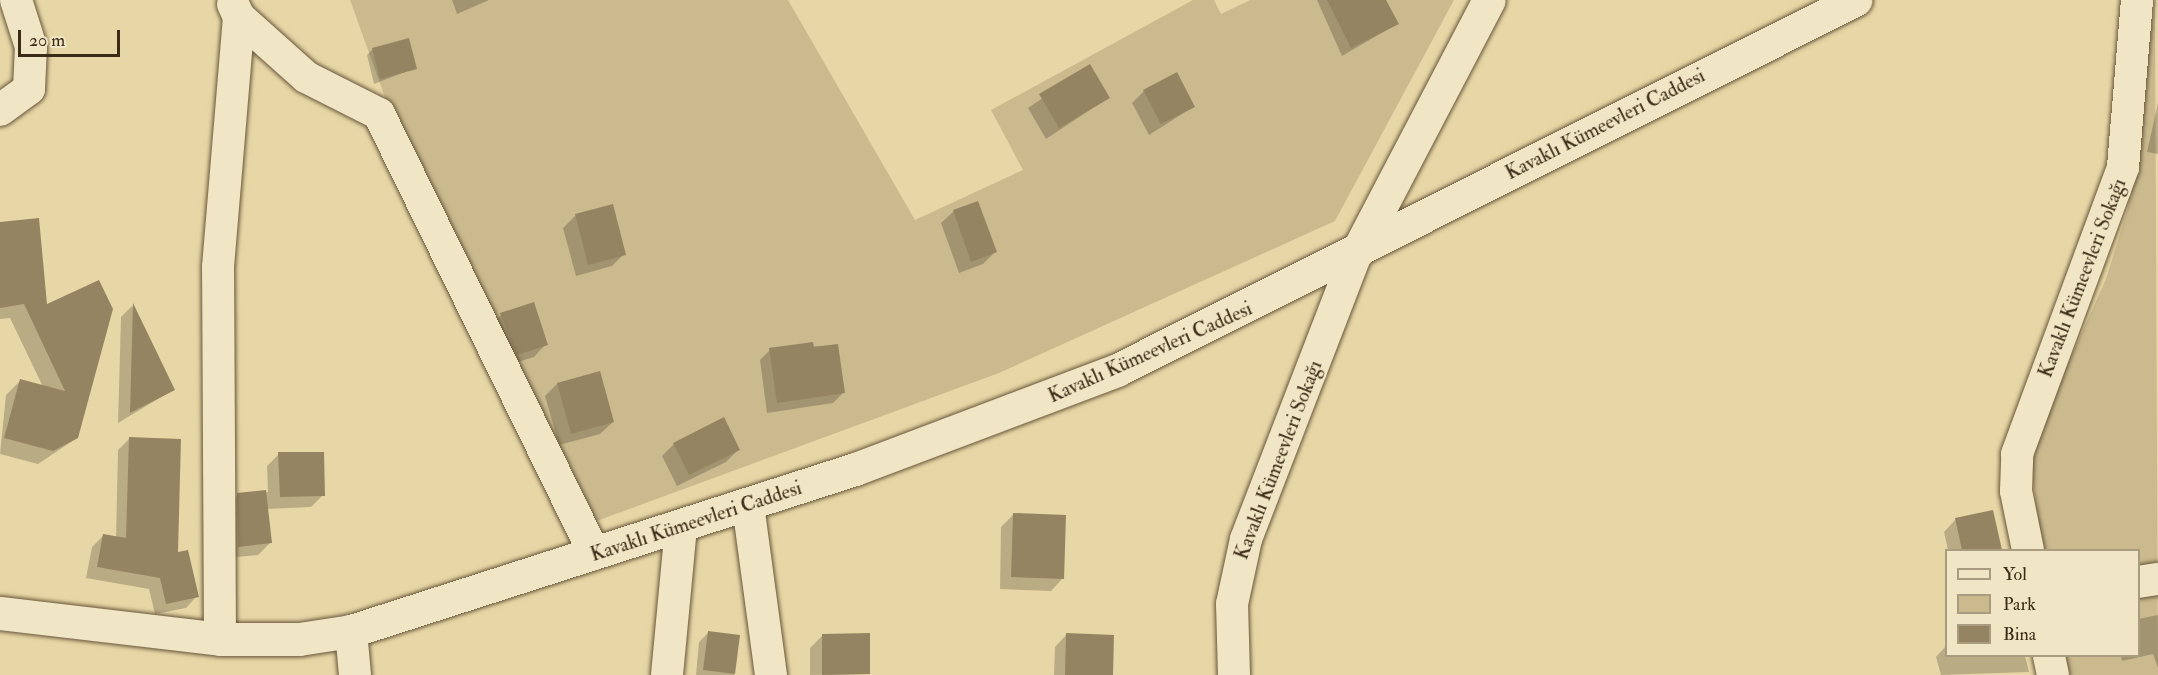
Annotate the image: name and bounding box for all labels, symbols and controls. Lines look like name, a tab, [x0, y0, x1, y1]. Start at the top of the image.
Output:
scale bar	[21, 18, 123, 56]
text: 20 m	[29, 29, 65, 52]
street label: Kavaklı Kümeevleri Caddesi	[1501, 63, 1709, 185]
street label: Kavaklı Kümeevleri Sokağı	[2033, 175, 2131, 381]
street label: Kavaklı Kümeevleri Caddesi	[1044, 296, 1256, 408]
street label: Kavaklı Kümeevleri Sokağı	[1229, 357, 1327, 563]
street label: Kavaklı Kümeevleri Caddesi	[587, 475, 805, 567]
legend	[1945, 549, 2140, 657]
text: Yol	[2003, 563, 2027, 586]
text: Park	[2003, 593, 2036, 616]
text: Bina	[2003, 623, 2036, 646]

